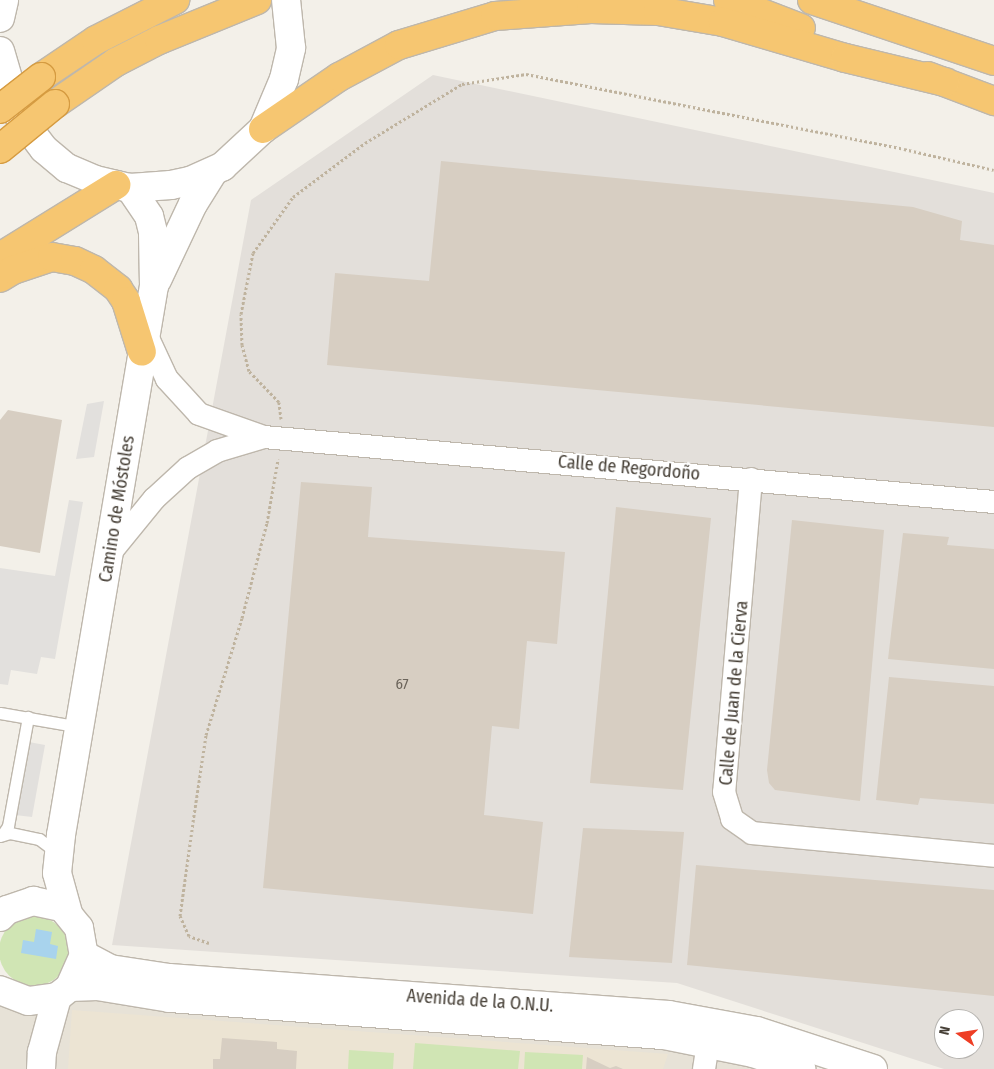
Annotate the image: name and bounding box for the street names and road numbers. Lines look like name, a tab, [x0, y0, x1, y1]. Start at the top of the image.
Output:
street label: Camino de Móstoles	[95, 434, 139, 584]
street label: Calle de Regordoño	[557, 451, 701, 485]
street label: Calle de Juan de la Cierva	[715, 600, 753, 786]
street label: Avenida de la O.N.U.	[406, 985, 554, 1017]

